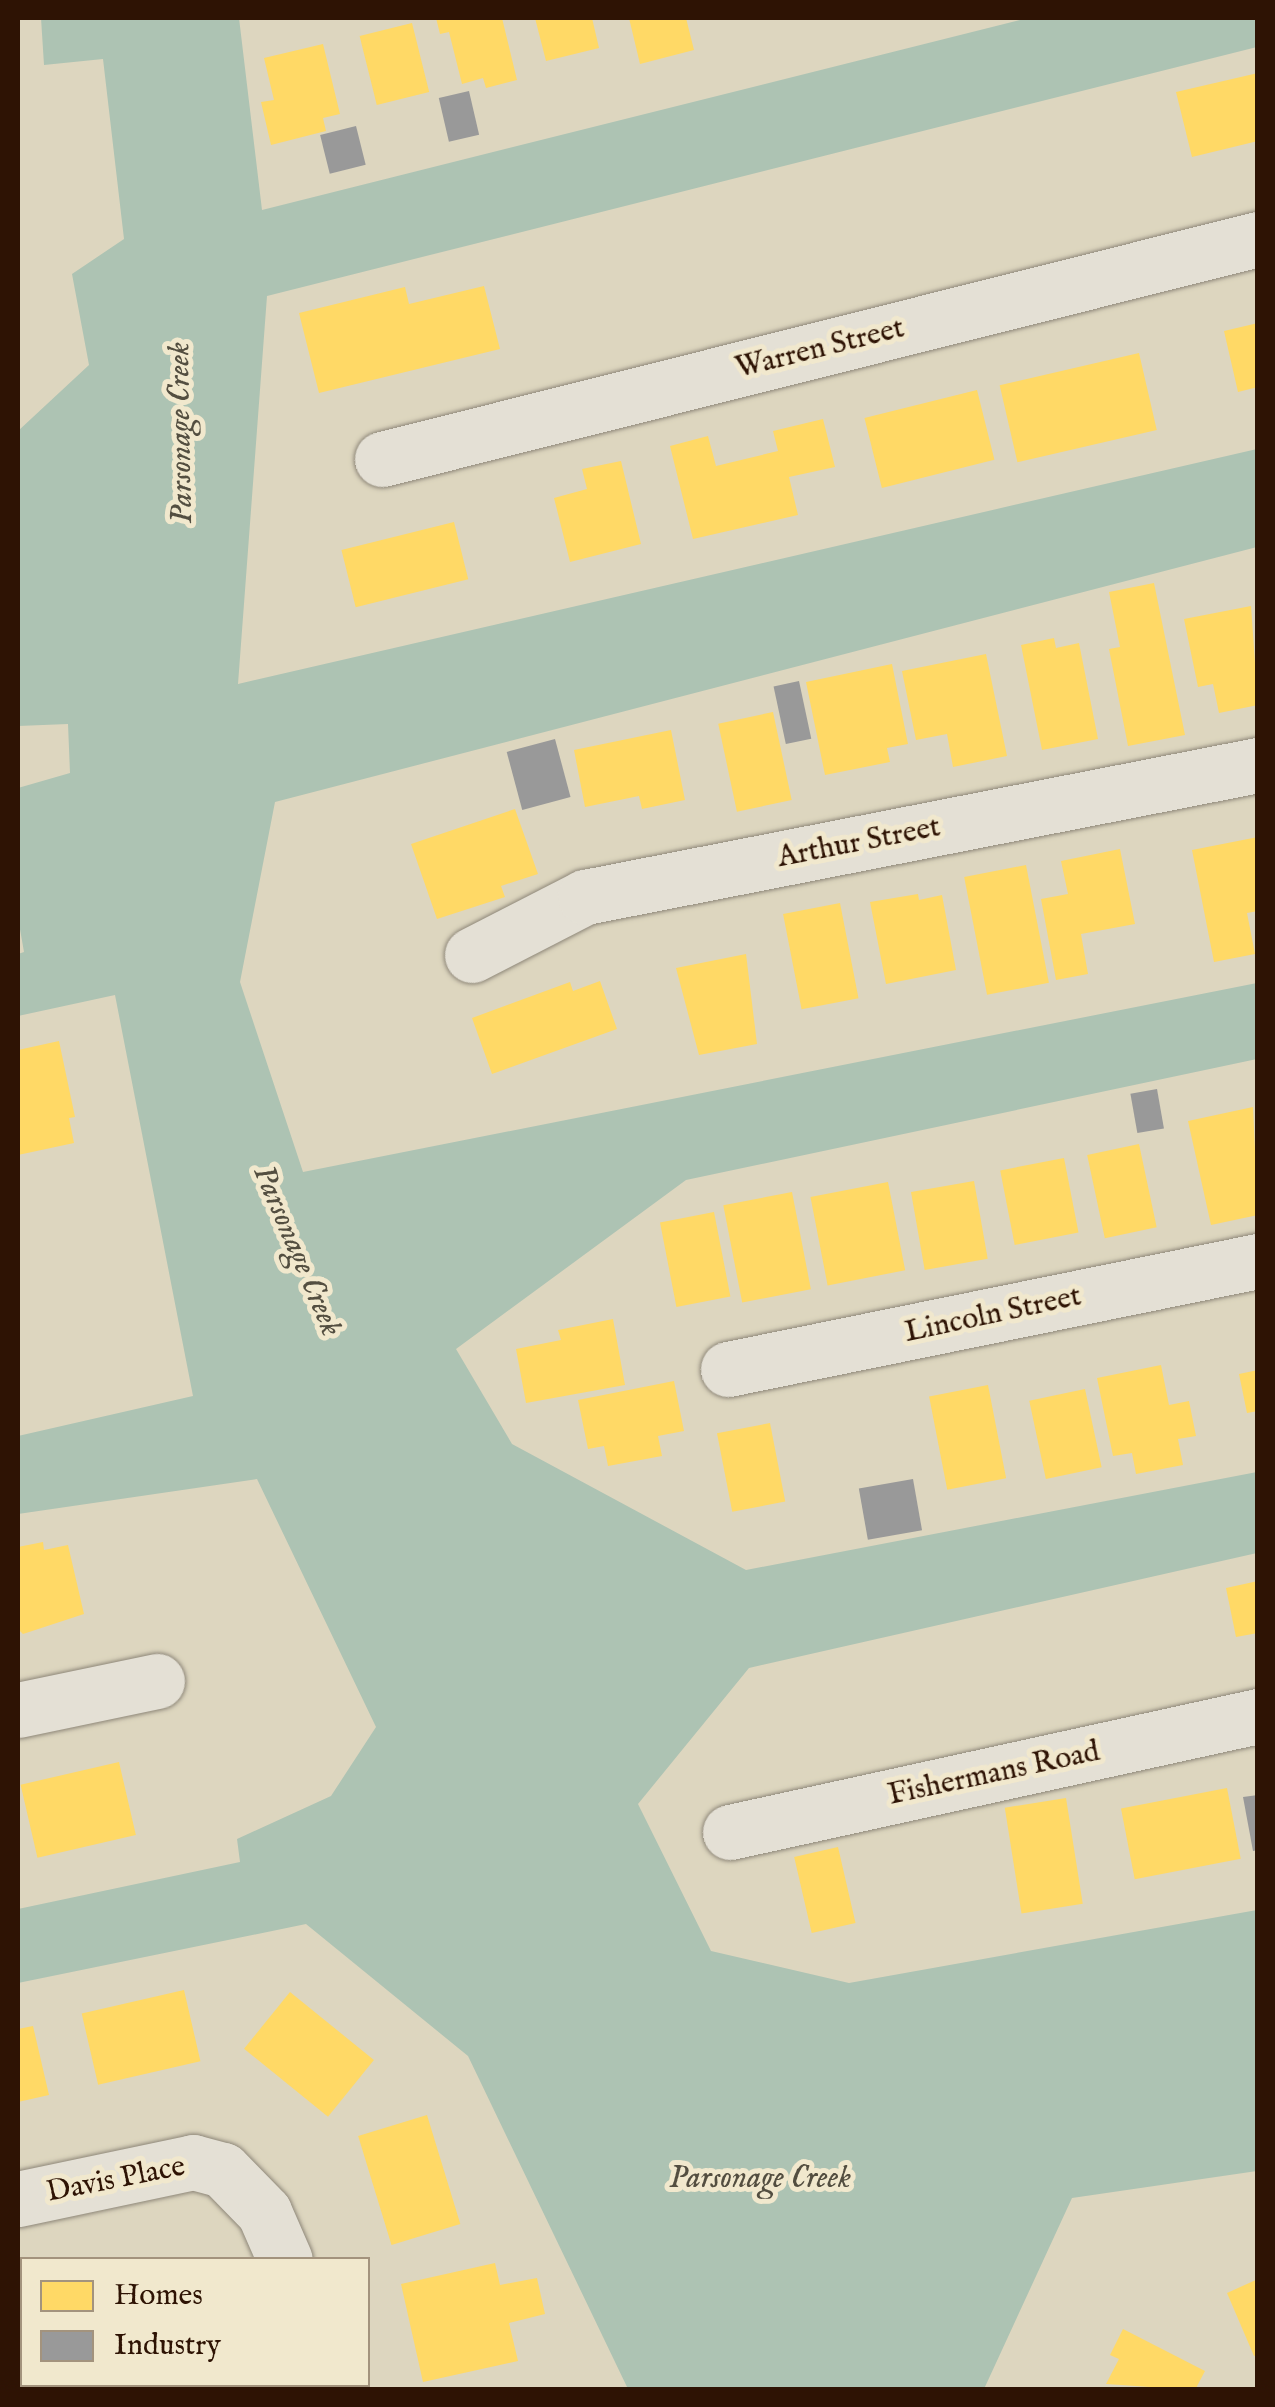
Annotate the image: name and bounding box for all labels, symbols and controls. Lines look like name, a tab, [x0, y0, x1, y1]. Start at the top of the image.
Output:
street label: Warren Street	[732, 311, 908, 387]
water label: Parsonage Creek	[161, 342, 203, 524]
street label: Arthur Street	[775, 810, 943, 876]
water label: Parsonage Creek	[243, 1160, 349, 1342]
street label: Lincoln Street	[901, 1279, 1085, 1351]
street label: Fishermans Road	[885, 1734, 1103, 1814]
street label: Davis Place	[44, 2149, 188, 2211]
water label: Parsonage Creek	[669, 2160, 851, 2198]
legend	[20, 2257, 370, 2387]
text: Homes	[114, 2277, 203, 2315]
text: Industry	[114, 2327, 221, 2365]

